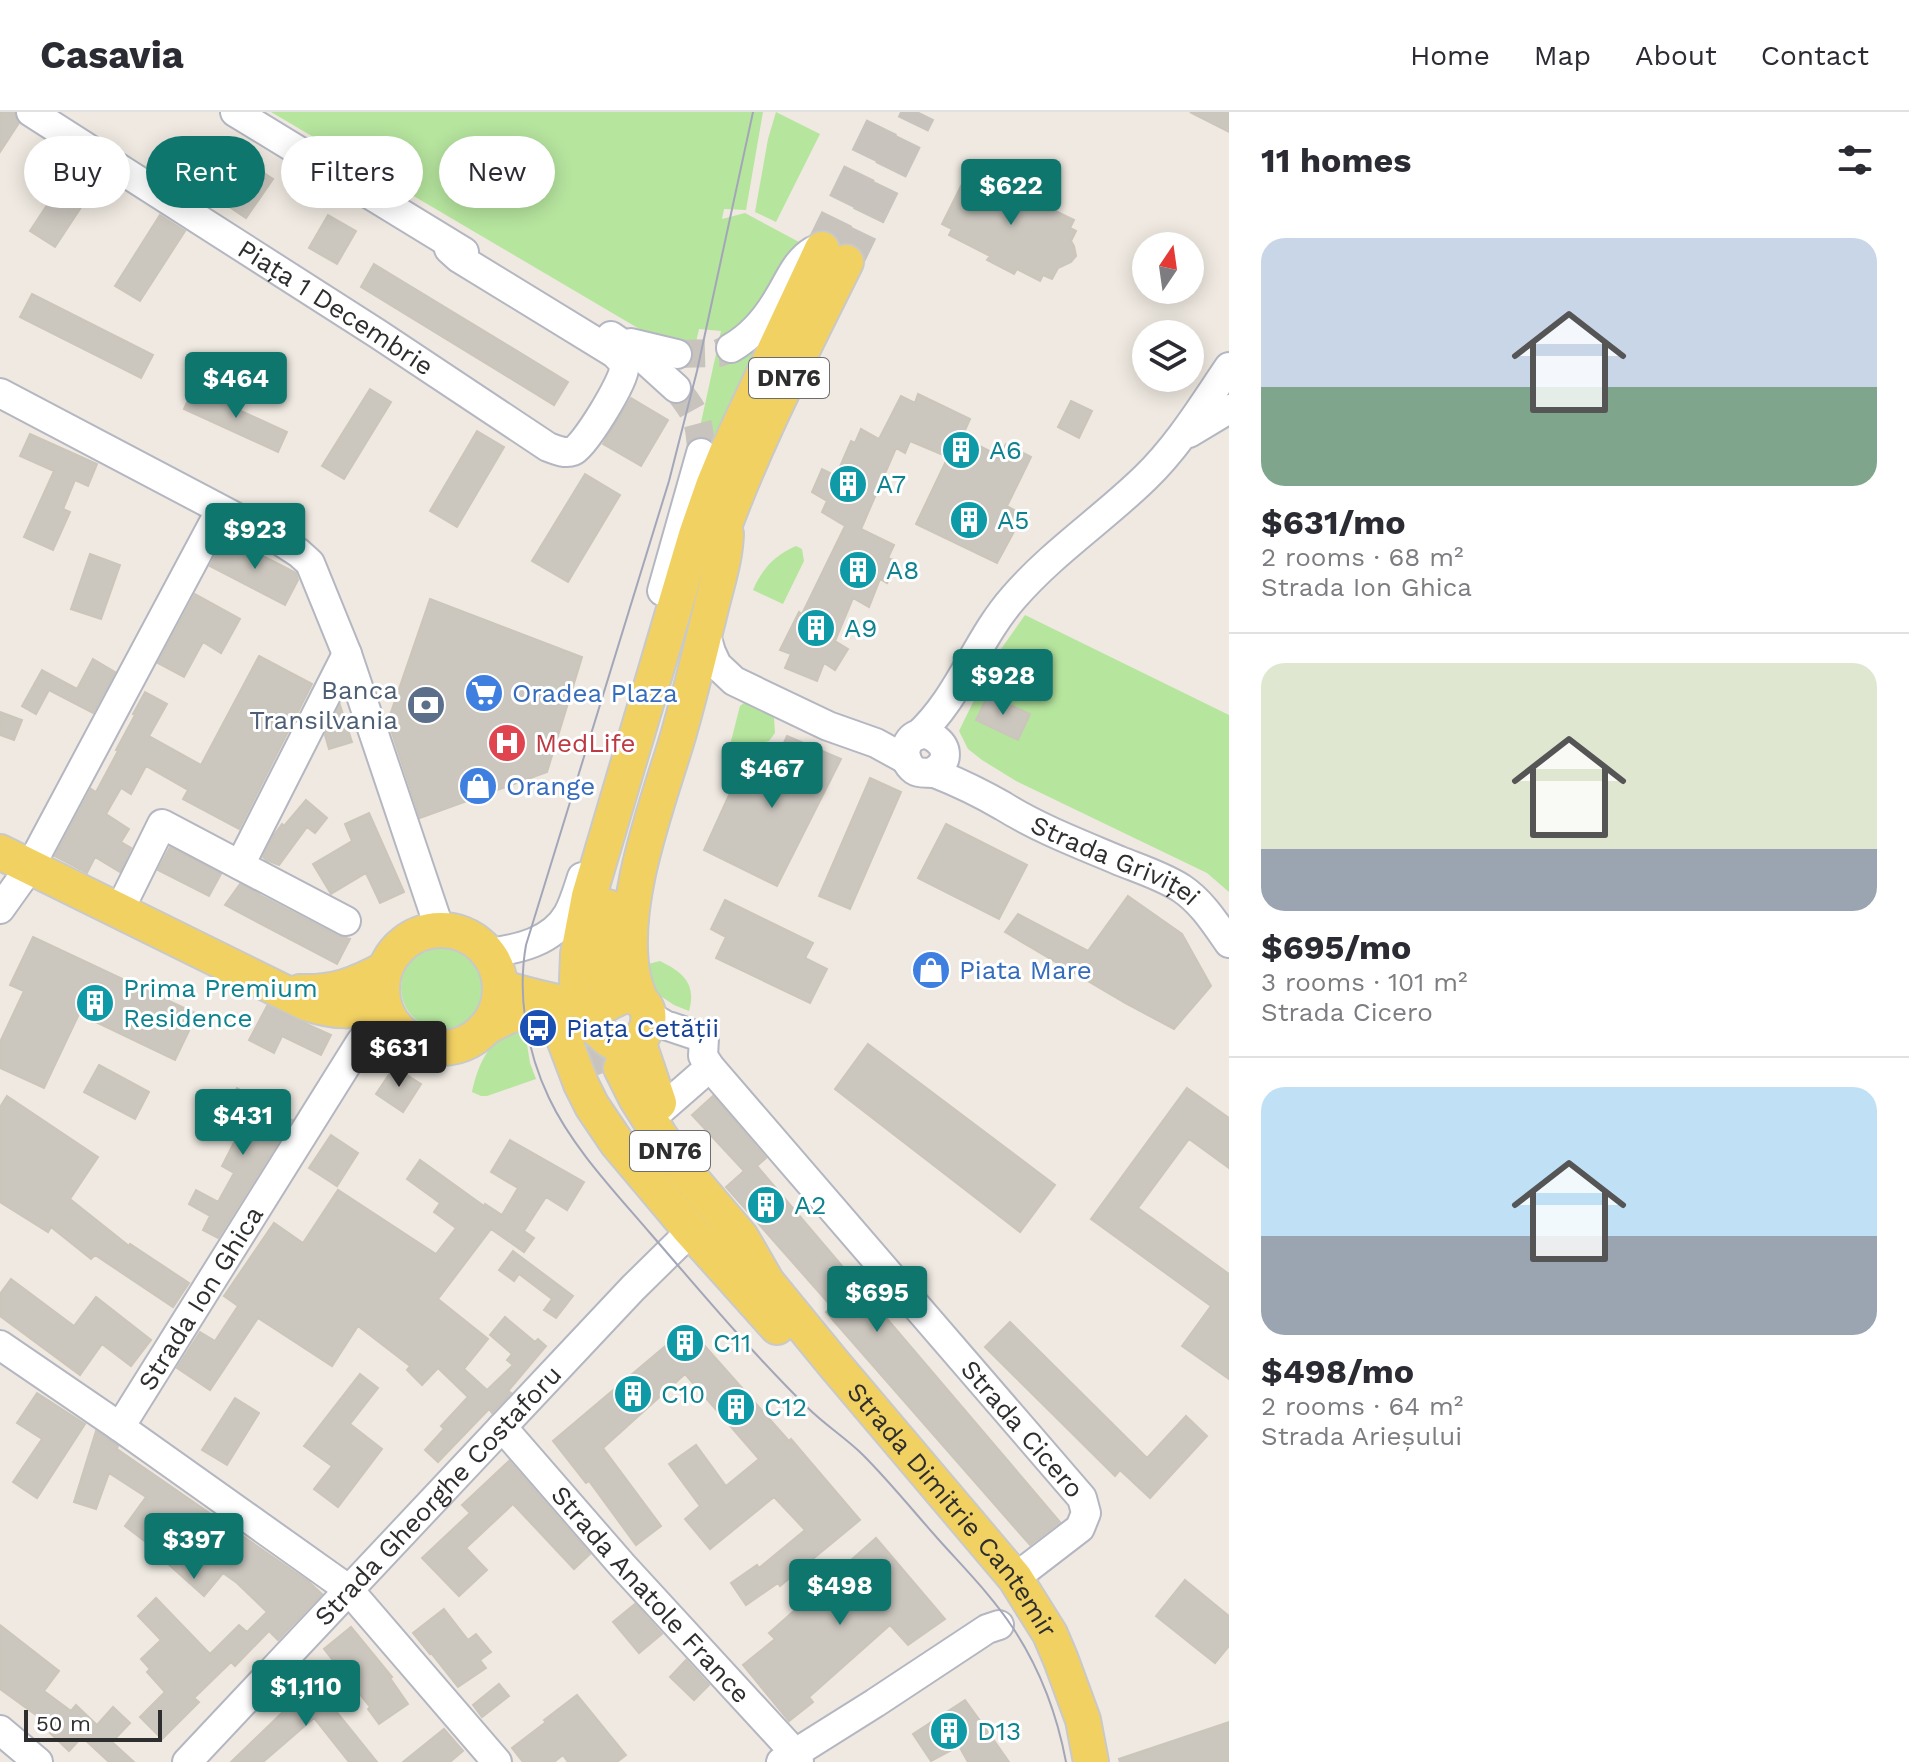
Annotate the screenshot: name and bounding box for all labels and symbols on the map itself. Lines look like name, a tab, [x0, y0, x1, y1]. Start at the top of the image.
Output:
pin: $622	[964, 159, 1058, 227]
north arrow	[1132, 232, 1204, 304]
street label: Piața 1 Decembrie	[232, 233, 439, 382]
pin: $464	[189, 352, 283, 420]
road number: DN76	[749, 358, 829, 398]
building icon: A6	[940, 429, 982, 471]
place label: A6	[989, 435, 1022, 465]
building icon: A7	[827, 463, 869, 505]
place label: A7	[876, 469, 906, 499]
building icon: A5	[948, 499, 990, 541]
pin: $923	[208, 503, 302, 571]
place label: A5	[997, 505, 1029, 535]
building icon: A8	[837, 549, 879, 591]
place label: A8	[886, 555, 919, 585]
building icon: A9	[795, 607, 837, 649]
place label: A9	[844, 613, 877, 643]
pin: $928	[956, 649, 1050, 717]
supermarket icon: Oradea Plaza	[463, 672, 505, 714]
place label: Banca Transilvania	[249, 675, 398, 735]
place label: Oradea Plaza	[512, 678, 678, 708]
bank icon: Banca Transilvania	[405, 684, 447, 726]
hospital icon: MedLife	[486, 722, 528, 764]
place label: MedLife	[535, 728, 636, 758]
pin: $467	[725, 742, 819, 810]
shop icon: Orange	[457, 765, 499, 807]
place label: Orange	[506, 771, 595, 801]
street label: Strada Griviței	[1026, 809, 1206, 911]
shop icon: Piata Mare	[910, 949, 952, 991]
place label: Piata Mare	[959, 955, 1092, 985]
place label: Prima Premium Residence	[123, 973, 318, 1033]
building icon: Prima Premium Residence	[74, 982, 116, 1024]
bus stop icon: Piața Cetății	[517, 1007, 559, 1049]
place label: Piața Cetății	[566, 1013, 719, 1043]
pin: $631	[352, 1021, 446, 1089]
pin: $431	[196, 1089, 290, 1157]
road number: DN76	[630, 1131, 710, 1171]
building icon: A2	[745, 1184, 787, 1226]
place label: A2	[794, 1190, 826, 1220]
street label: Strada Ion Ghica	[132, 1200, 269, 1396]
pin: $695	[830, 1266, 924, 1334]
building icon: C11	[664, 1322, 706, 1364]
place label: C11	[713, 1328, 751, 1358]
street label: Strada Cicero	[955, 1354, 1090, 1504]
street label: Strada Gheorghe Costaforu	[308, 1359, 567, 1632]
building icon: C10	[612, 1373, 654, 1415]
street label: Strada Dimitrie Cantemir	[841, 1376, 1063, 1643]
place label: C10	[661, 1379, 705, 1409]
building icon: C12	[715, 1386, 757, 1428]
place label: C12	[764, 1392, 807, 1422]
street label: Strada Anatole France	[545, 1480, 756, 1709]
pin: $397	[147, 1513, 241, 1581]
pin: $498	[793, 1559, 887, 1627]
pin: $1,110	[241, 1660, 371, 1728]
scale bar	[24, 1706, 162, 1742]
building icon: D13	[928, 1710, 970, 1752]
place label: D13	[977, 1716, 1021, 1746]

